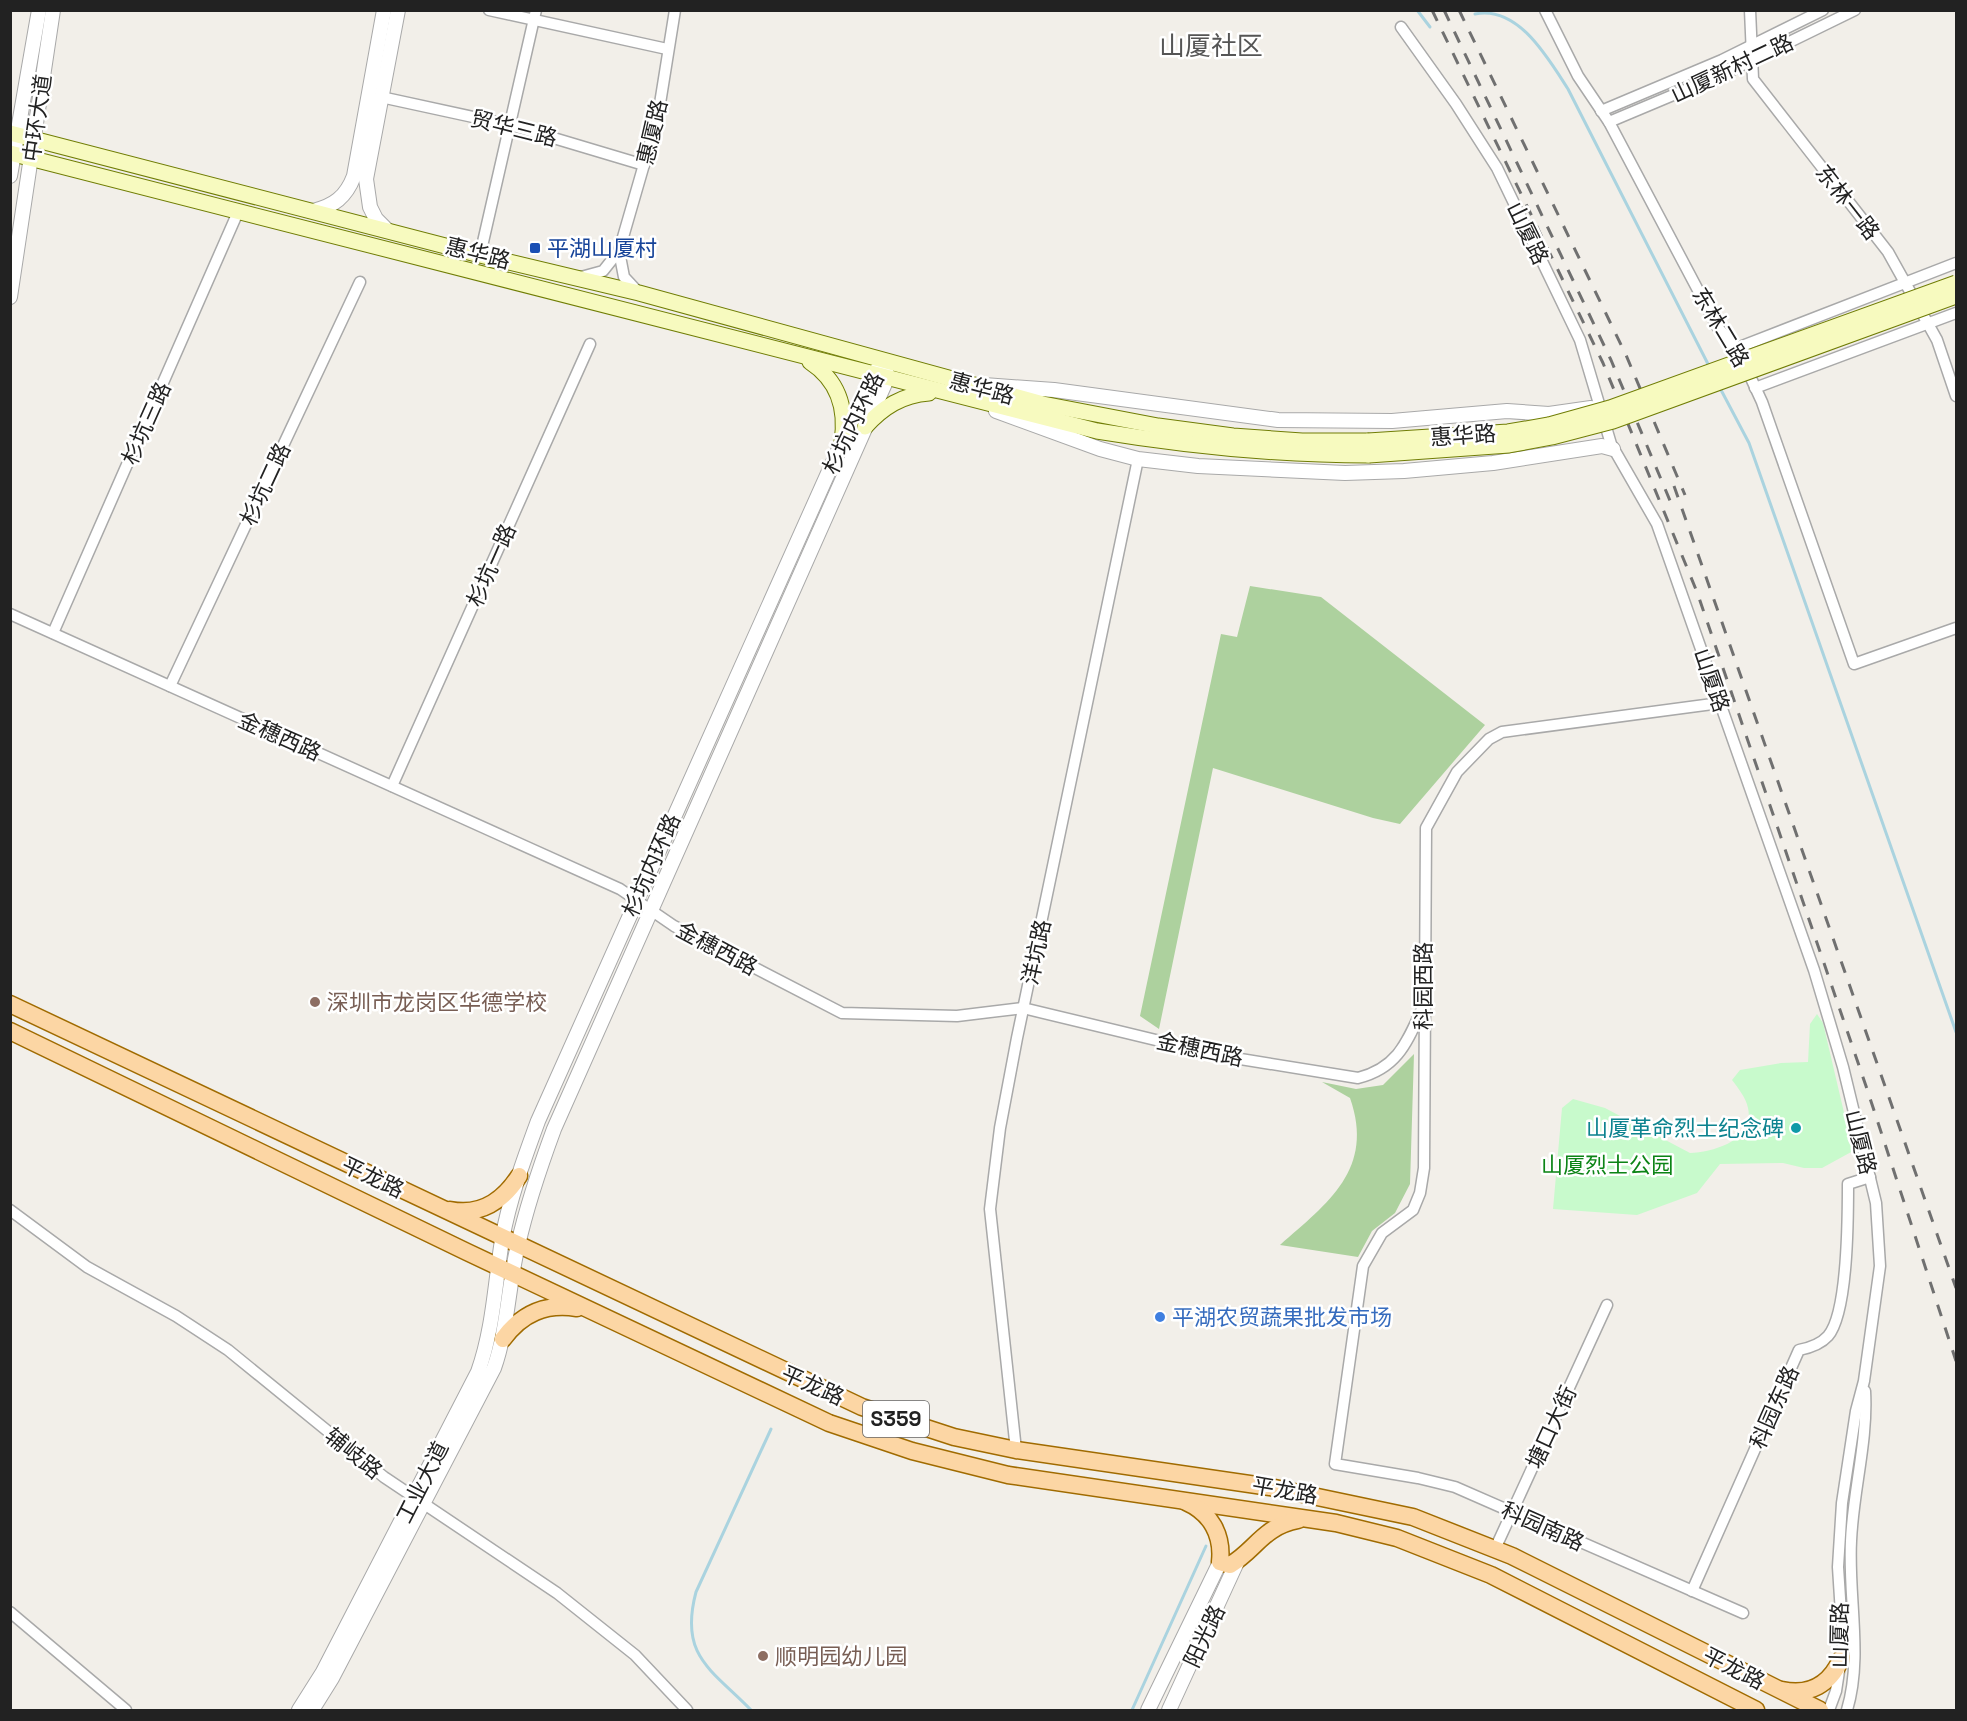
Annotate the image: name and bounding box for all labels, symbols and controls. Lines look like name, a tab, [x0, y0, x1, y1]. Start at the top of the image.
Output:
street label: 山厦新村二路	[1666, 27, 1798, 109]
district label: 山厦社区	[1159, 29, 1263, 63]
street label: 中环大道	[17, 72, 57, 164]
street label: 惠厦路	[631, 97, 673, 167]
street label: 贸华三路	[468, 104, 560, 152]
street label: 东林一路	[1810, 159, 1886, 245]
street label: 山厦路	[1501, 197, 1555, 269]
street label: 惠华路	[443, 231, 513, 275]
place label: 平湖山厦村	[547, 234, 657, 262]
marker: 平湖山厦村	[528, 241, 542, 255]
street label: 东林二路	[1686, 282, 1756, 372]
street label: 惠华路	[946, 366, 1018, 410]
street label: 杉坑内环路	[816, 367, 890, 479]
street label: 杉坑三路	[115, 377, 177, 469]
street label: 惠华路	[1429, 419, 1497, 451]
street label: 杉坑二路	[234, 438, 296, 530]
street label: 杉坑一路	[460, 519, 522, 611]
street label: 山厦路	[1688, 644, 1736, 716]
street label: 金穗西路	[234, 705, 326, 767]
street label: 杉坑内环路	[616, 809, 686, 921]
street label: 金穗西路	[672, 915, 762, 981]
street label: 洋坑路	[1015, 917, 1057, 987]
street label: 科园西路	[1409, 942, 1437, 1030]
place label: 深圳市龙岗区华德学校	[327, 988, 547, 1016]
marker: 深圳市龙岗区华德学校	[308, 995, 322, 1009]
street label: 金穗西路	[1154, 1026, 1246, 1072]
street label: 山厦路	[1839, 1107, 1883, 1177]
place label: 山厦革命烈士纪念碑	[1586, 1114, 1784, 1142]
marker: 山厦革命烈士纪念碑	[1789, 1121, 1803, 1135]
street label: 平龙路	[337, 1150, 409, 1204]
park label: 山厦烈士公园	[1541, 1151, 1673, 1179]
place label: 平湖农贸蔬果批发市场	[1172, 1303, 1392, 1331]
marker: 平湖农贸蔬果批发市场	[1153, 1310, 1167, 1324]
street label: 平龙路	[777, 1359, 849, 1411]
street label: 科园东路	[1743, 1361, 1805, 1453]
street label: 塘口大街	[1520, 1381, 1582, 1473]
road number: S359	[863, 1401, 929, 1437]
street label: 辅岐路	[320, 1421, 388, 1485]
street label: 工业大道	[390, 1436, 454, 1528]
street label: 平龙路	[1250, 1470, 1320, 1510]
street label: 科园南路	[1497, 1495, 1589, 1557]
street label: 阳光路	[1177, 1600, 1231, 1672]
street label: 山厦路	[1824, 1602, 1854, 1668]
street label: 平龙路	[1698, 1641, 1770, 1695]
place label: 顺明园幼儿园	[775, 1642, 907, 1670]
marker: 顺明园幼儿园	[756, 1649, 770, 1663]

